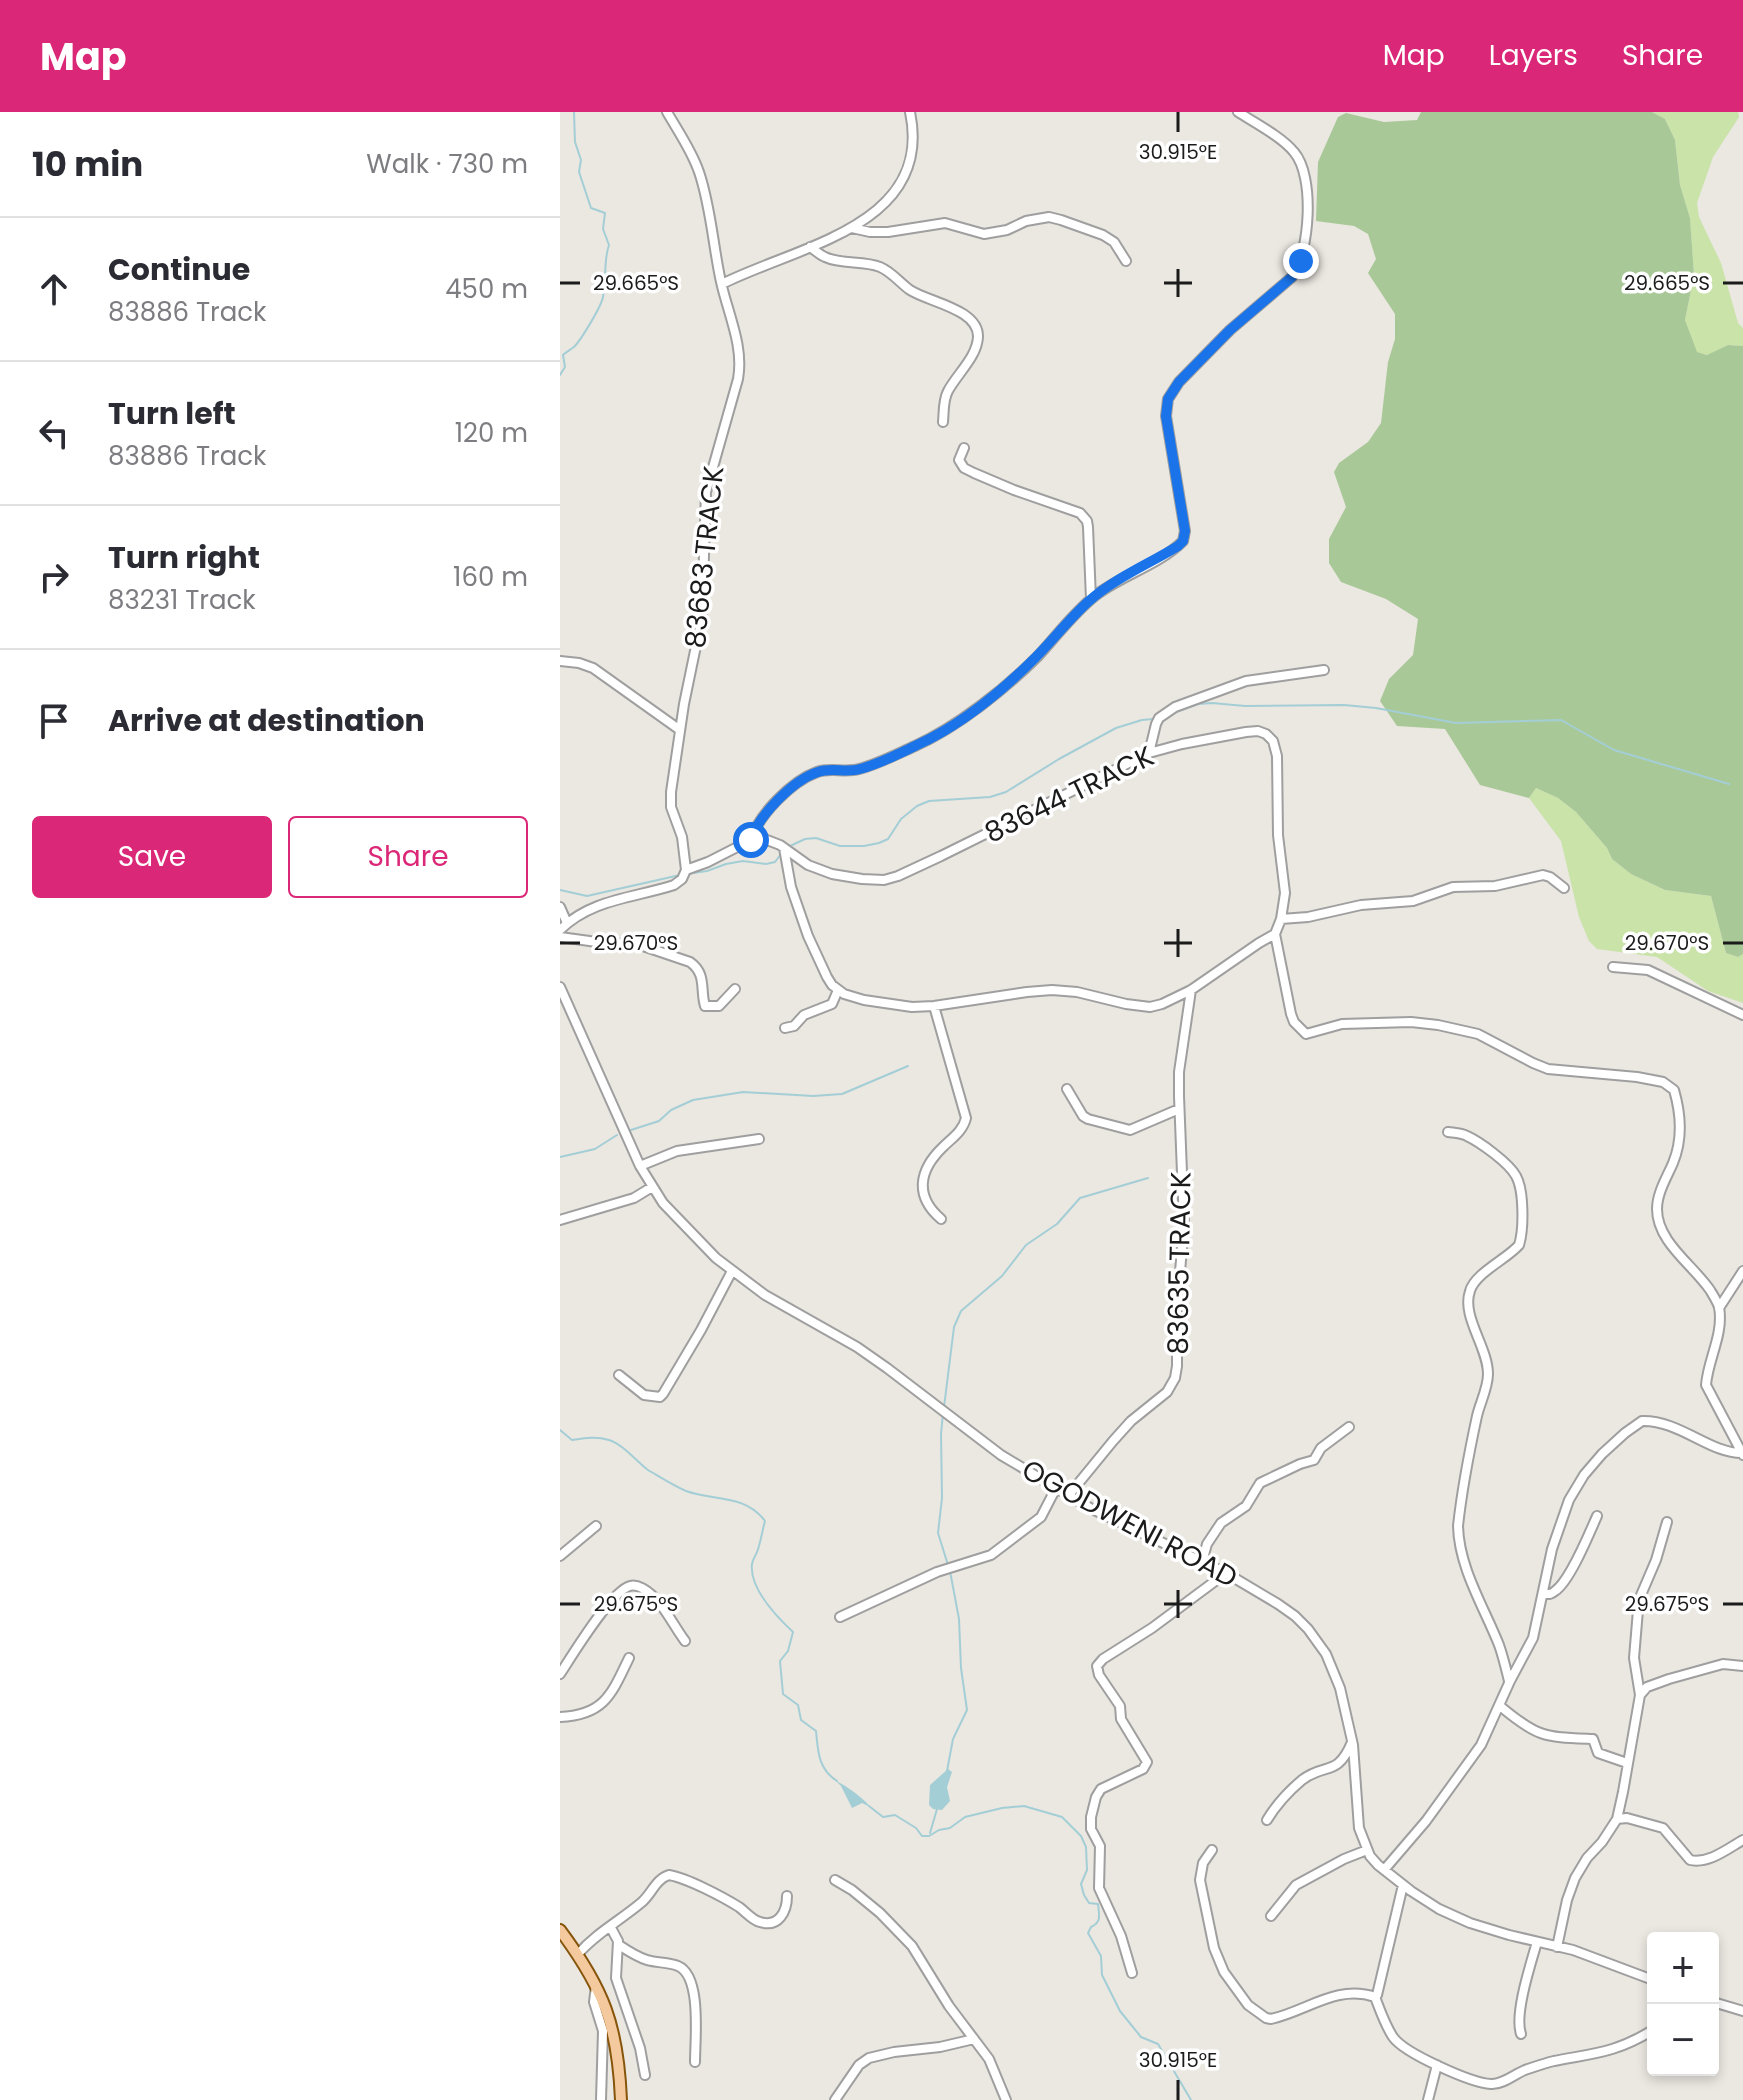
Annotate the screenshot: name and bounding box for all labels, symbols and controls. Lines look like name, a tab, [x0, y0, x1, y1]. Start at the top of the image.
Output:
text: Map	[40, 30, 127, 83]
text: Map	[1383, 36, 1445, 75]
text: Layers	[1489, 36, 1578, 75]
text: Share	[1622, 36, 1703, 75]
text: 30.915°E	[1139, 138, 1217, 166]
text: 10 min	[32, 140, 143, 188]
text: Walk · 730 m	[366, 146, 528, 182]
route end	[1283, 243, 1319, 279]
text: Continue	[108, 248, 250, 291]
icon: ahead	[32, 267, 76, 311]
text: 29.665°S	[593, 269, 679, 297]
text: 29.665°S	[1624, 269, 1710, 297]
text: 450 m	[445, 271, 528, 307]
text: 83886 Track	[108, 294, 267, 330]
text: Turn left	[108, 392, 236, 435]
icon: left	[32, 411, 76, 455]
text: 120 m	[455, 415, 528, 451]
text: 83886 Track	[108, 438, 267, 474]
street label: 83683 TRACK	[676, 464, 733, 650]
text: Turn right	[108, 536, 260, 579]
icon: right	[32, 555, 76, 599]
text: 160 m	[453, 559, 528, 595]
text: 83231 Track	[108, 582, 256, 618]
icon: arrive	[32, 699, 76, 743]
text: Arrive at destination	[108, 699, 425, 742]
street label: 83644 TRACK	[978, 736, 1161, 852]
button: Save	[32, 816, 272, 898]
button: Share	[288, 816, 528, 898]
route start	[733, 822, 769, 858]
text: 29.670°S	[594, 929, 678, 957]
text: 29.670°S	[1625, 929, 1709, 957]
street label: 83635 TRACK	[1158, 1171, 1201, 1355]
street label: OGODWENI ROAD	[1015, 1450, 1244, 1597]
text: 29.675°S	[594, 1590, 678, 1618]
text: 29.675°S	[1625, 1590, 1709, 1618]
map controls	[1647, 1932, 1719, 2076]
button: +	[1647, 1932, 1719, 2004]
button: −	[1647, 2004, 1719, 2076]
text: 30.915°E	[1139, 2046, 1217, 2074]

